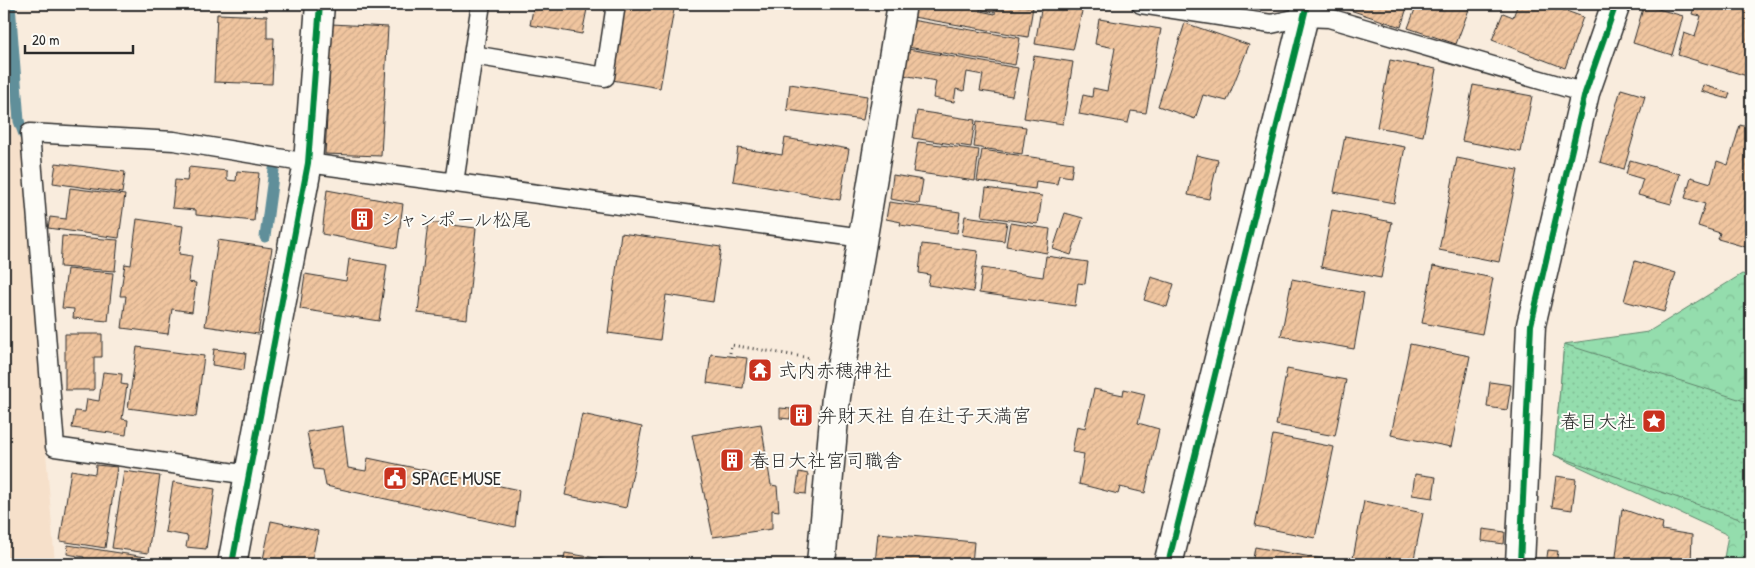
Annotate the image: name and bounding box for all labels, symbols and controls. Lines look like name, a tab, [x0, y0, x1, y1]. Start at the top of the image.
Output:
scale bar	[25, 22, 132, 54]
text: 20 m	[32, 29, 59, 50]
building icon: シャンポール松尾	[349, 206, 375, 232]
place label: シャンポール松尾	[380, 206, 531, 232]
temple icon: 式内赤穂神社	[747, 357, 773, 383]
place label: 式内赤穂神社	[778, 357, 892, 383]
building icon: 弁財天社 自在辻子天満宮	[788, 402, 814, 428]
place label: 弁財天社 自在辻子天満宮	[818, 402, 1031, 428]
place label: 春日大社	[1560, 408, 1636, 434]
place icon: 春日大社	[1641, 408, 1667, 434]
building icon: 春日大社宮司職舎	[719, 447, 745, 473]
place label: 春日大社宮司職舎	[750, 447, 902, 473]
public building icon: SPACE MUSE	[382, 465, 408, 491]
place label: SPACE MUSE	[412, 465, 502, 491]

